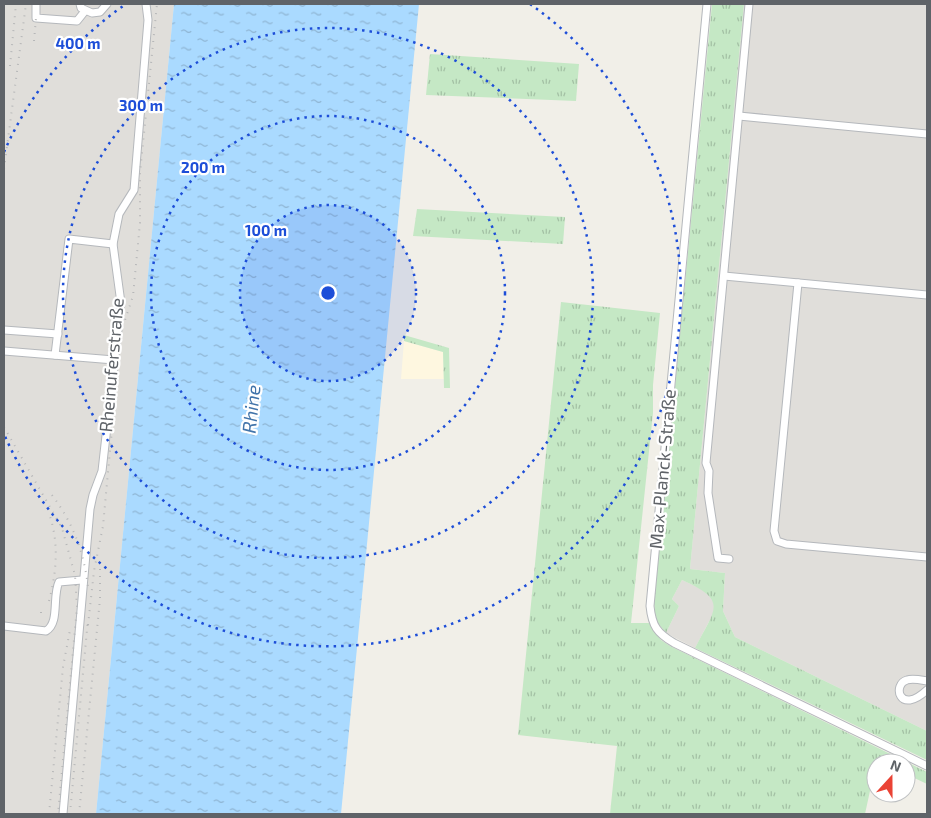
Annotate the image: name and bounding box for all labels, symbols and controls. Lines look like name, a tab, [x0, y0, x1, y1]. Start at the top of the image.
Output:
text: 400 m	[56, 34, 100, 52]
text: 300 m	[119, 96, 163, 114]
text: 200 m	[181, 158, 225, 176]
text: 100 m	[245, 221, 287, 239]
centre of rings	[319, 284, 337, 302]
street label: Rheinuferstraße	[94, 297, 128, 433]
water label: Rhine	[237, 384, 264, 434]
street label: Max-Planck-Straße	[644, 388, 680, 550]
north arrow	[866, 753, 916, 803]
text: N	[888, 756, 904, 775]

